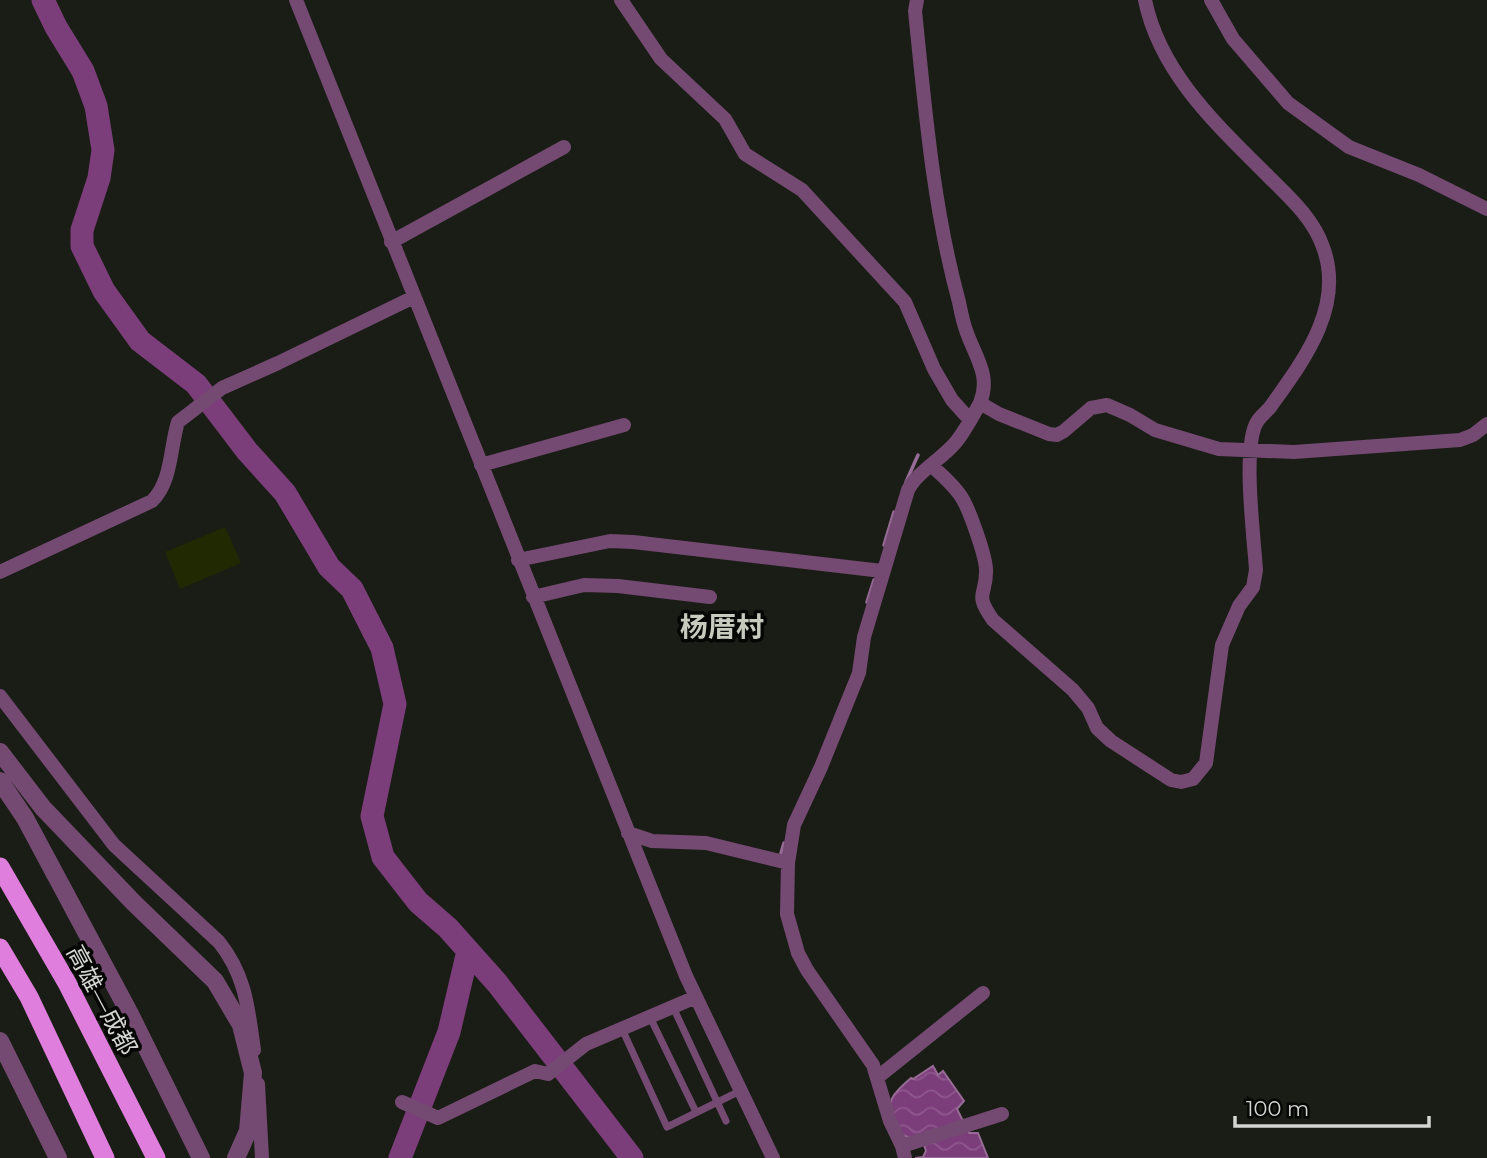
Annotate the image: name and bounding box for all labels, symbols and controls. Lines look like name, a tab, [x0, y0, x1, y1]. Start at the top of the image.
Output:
district label: 杨厝村	[680, 610, 764, 644]
street label: 高雄—成都	[61, 940, 143, 1060]
scale bar	[1235, 1084, 1429, 1128]
text: 100 m	[1246, 1096, 1309, 1121]

